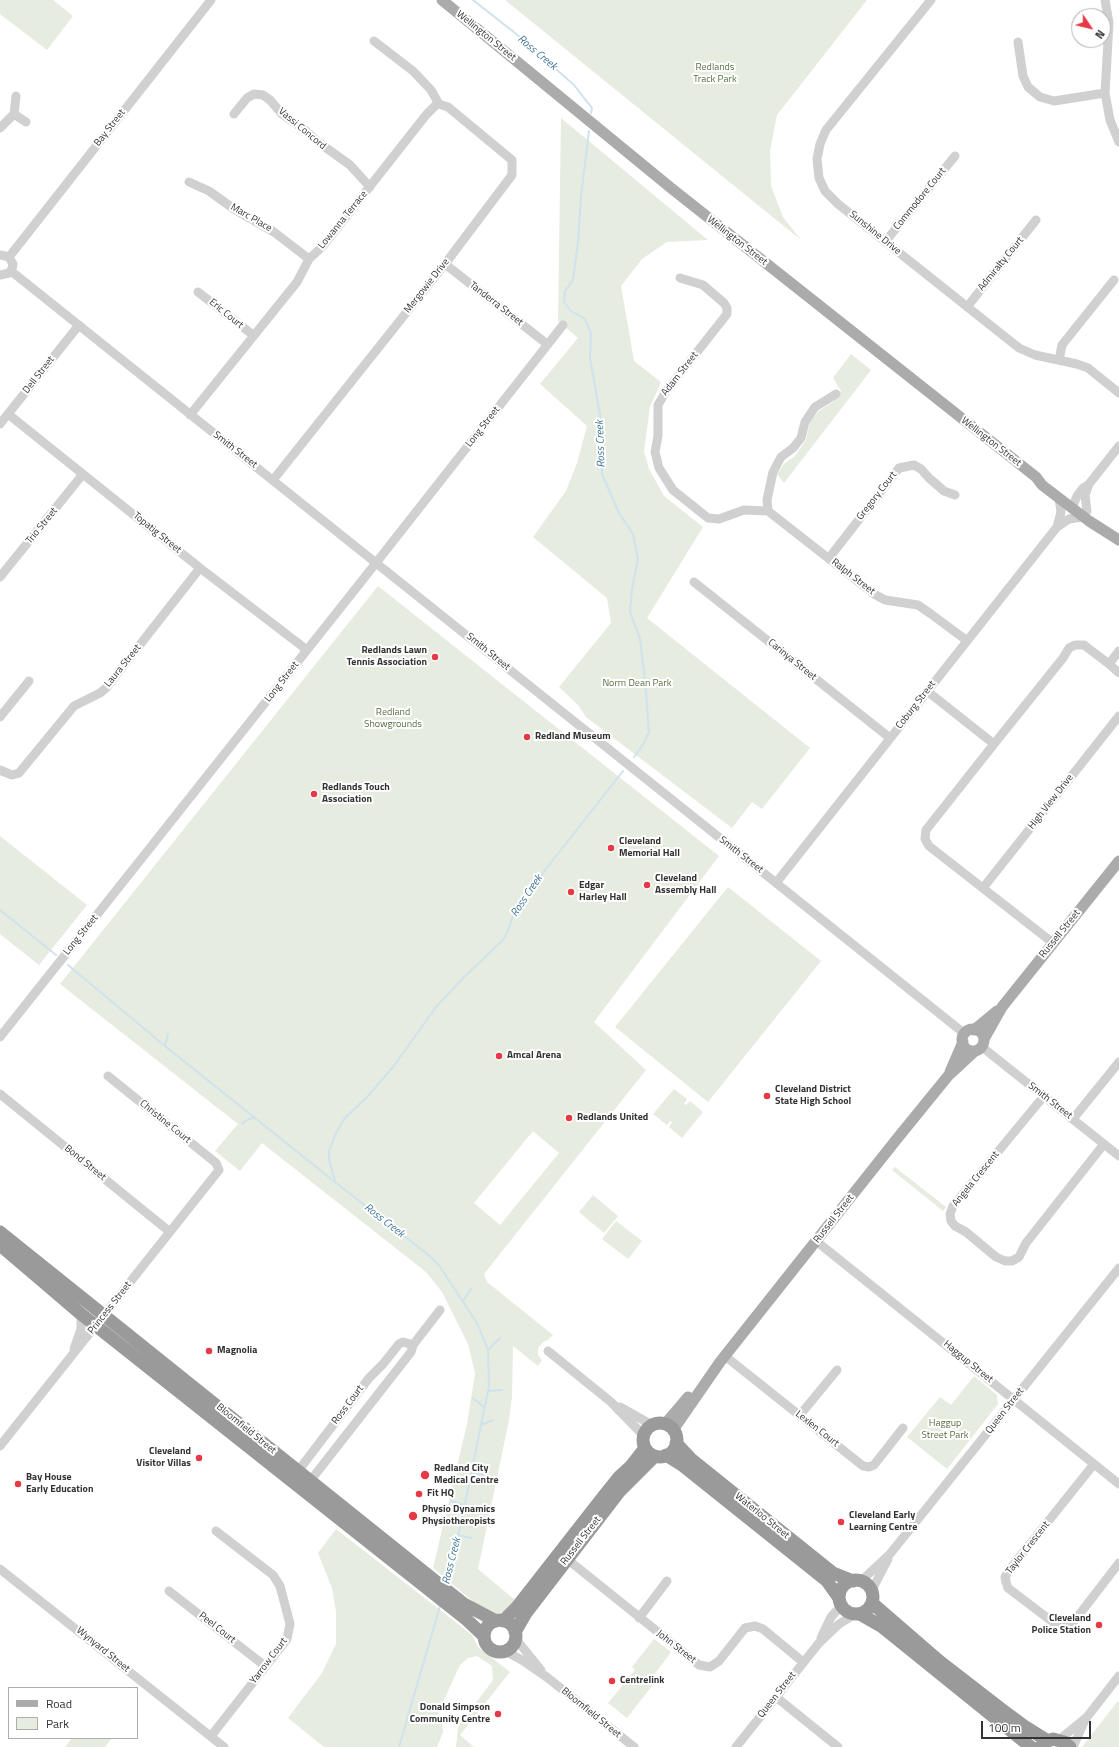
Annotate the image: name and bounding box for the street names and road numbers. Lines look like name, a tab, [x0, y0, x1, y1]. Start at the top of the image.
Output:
street label: Wellington Street	[454, 8, 518, 64]
street label: Vassi Concord	[276, 106, 328, 152]
street label: Bay Street	[92, 107, 128, 149]
street label: Commodore Court	[891, 165, 949, 233]
street label: Lowanna Terrace	[316, 189, 370, 251]
street label: Marc Place	[228, 201, 274, 235]
street label: Sunshine Drive	[847, 209, 903, 257]
street label: Wellington Street	[704, 214, 770, 268]
street label: Admiralty Court	[976, 235, 1026, 293]
street label: Mergowie Drive	[402, 256, 452, 316]
street label: Tanderra Street	[467, 279, 525, 329]
street label: Eric Court	[206, 297, 246, 331]
street label: Adam Street	[659, 350, 701, 398]
street label: Dell Street	[21, 354, 57, 396]
street label: Long Street	[463, 404, 503, 450]
street label: Wellington Street	[958, 415, 1024, 469]
street label: Smith Street	[210, 429, 260, 471]
street label: Gregory Court	[854, 469, 900, 523]
street label: Trio Street	[24, 505, 60, 547]
street label: Topatig Street	[130, 510, 184, 556]
street label: Ralph Street	[829, 556, 877, 598]
street label: Smith Street	[464, 631, 512, 673]
street label: Carinya Street	[765, 637, 819, 683]
street label: Laura Street	[102, 642, 144, 690]
street label: Long Street	[262, 659, 302, 705]
street label: Coburg Street	[894, 679, 938, 731]
street label: High View Drive	[1026, 772, 1076, 832]
street label: Smith Street	[716, 834, 766, 876]
street label: Russell Street	[1037, 908, 1083, 960]
street label: Long Street	[61, 912, 101, 958]
street label: Smith Street	[1025, 1080, 1075, 1122]
street label: Christine Court	[137, 1098, 193, 1146]
street label: Bond Street	[62, 1143, 108, 1183]
street label: Angela Crescent	[950, 1149, 1002, 1209]
street label: Russell Street	[811, 1192, 857, 1246]
street label: Princess Street	[86, 1279, 134, 1337]
street label: Haggup Street	[941, 1338, 995, 1386]
street label: Ross Court	[329, 1383, 367, 1427]
street label: Queen Street	[983, 1385, 1027, 1437]
street label: Bloomfield Street	[214, 1401, 278, 1457]
street label: Lexlen Court	[793, 1408, 841, 1450]
street label: Waterloo Street	[732, 1490, 792, 1542]
street label: Russell Street	[558, 1514, 604, 1568]
street label: Taylor Crescent	[1004, 1519, 1052, 1577]
street label: Peel Court	[196, 1610, 238, 1646]
street label: Wynyard Street	[74, 1625, 132, 1675]
street label: John Street	[654, 1628, 698, 1666]
street label: Yarrow Court	[248, 1636, 290, 1686]
street label: Queen Street	[755, 1669, 799, 1721]
street label: Bloomfield Street	[559, 1685, 623, 1741]

